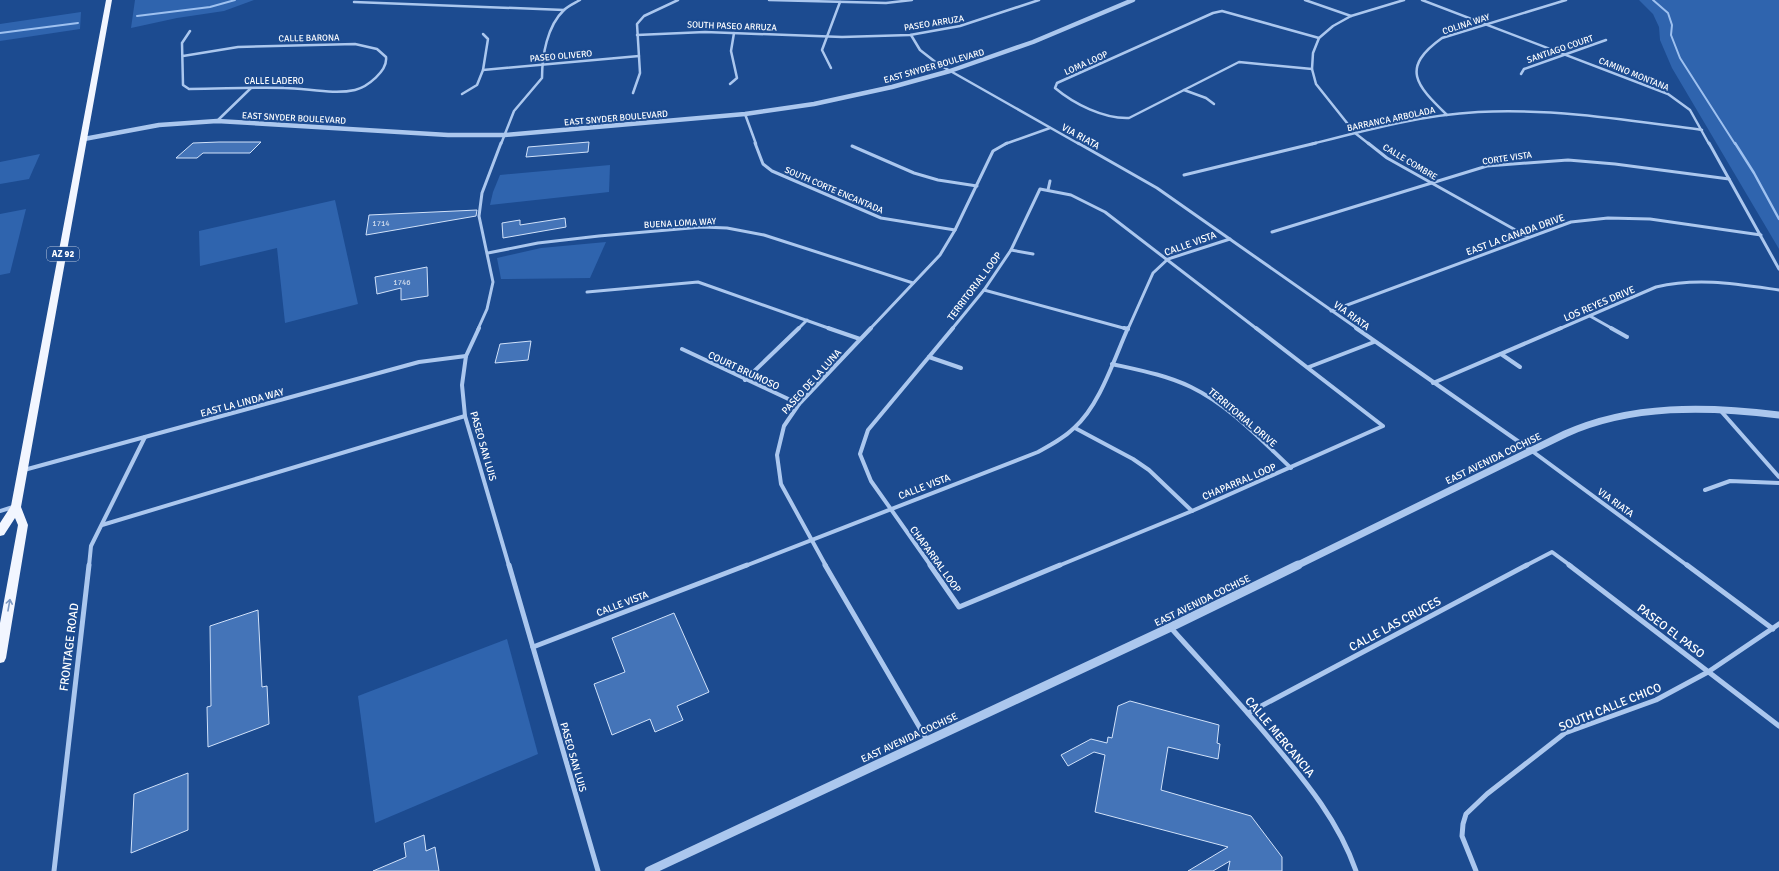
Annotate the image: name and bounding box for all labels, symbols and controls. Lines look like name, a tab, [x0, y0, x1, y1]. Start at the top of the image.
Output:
street label: COLINA WAY	[1441, 12, 1492, 37]
street label: PASEO ARRUZA	[903, 13, 965, 34]
street label: SOUTH PASEO ARRUZA	[687, 19, 778, 34]
street label: CALLE BARONA	[278, 32, 340, 45]
street label: SANTIAGO COURT	[1525, 33, 1595, 66]
street label: EAST SNYDER BOULEVARD	[883, 47, 986, 86]
street label: PASEO OLIVERO	[529, 48, 593, 65]
street label: LOMA LOOP	[1063, 49, 1110, 78]
street label: CAMINO MONTANA	[1597, 55, 1671, 94]
street label: CALLE LADERO	[244, 76, 304, 87]
street label: BARRANCA ARBOLADA	[1346, 105, 1437, 134]
street label: EAST SNYDER BOULEVARD	[564, 108, 669, 129]
street label: EAST SNYDER BOULEVARD	[242, 110, 346, 127]
street label: VIA RIATA	[1059, 121, 1102, 152]
street label: CALLE COMBRE	[1380, 142, 1439, 183]
street label: CORTE VISTA	[1482, 149, 1533, 167]
street label: SOUTH CORTE ENCANTADA	[783, 165, 885, 216]
street label: EAST LA CANADA DRIVE	[1464, 211, 1567, 258]
street label: BUENA LOMA WAY	[644, 216, 717, 231]
house number: 1714	[372, 218, 390, 228]
street label: CALLE VISTA	[1163, 229, 1218, 259]
road number: AZ 92	[47, 247, 79, 261]
street label: TERRITORIAL LOOP	[945, 250, 1005, 323]
house number: 1746	[393, 277, 411, 287]
street label: LOS REYES DRIVE	[1562, 283, 1637, 324]
street label: VIA RIATA	[1331, 299, 1372, 333]
street label: PASEO DE LA LUNA	[779, 347, 844, 417]
street label: COURT BRUMOSO	[706, 349, 782, 393]
street label: EAST LA LINDA WAY	[199, 386, 285, 420]
street label: TERRITORIAL DRIVE	[1206, 386, 1279, 450]
street label: PASEO SAN LUIS	[467, 410, 499, 483]
street label: EAST AVENIDA COCHISE	[1444, 430, 1544, 487]
street label: CHAPARRAL LOOP	[1201, 461, 1279, 503]
street label: CALLE VISTA	[897, 472, 952, 502]
street label: VIA RIATA	[1595, 486, 1636, 520]
street label: CHAPARRAL LOOP	[907, 524, 964, 595]
street label: EAST AVENIDA COCHISE	[1153, 572, 1253, 629]
street label: CALLE VISTA	[595, 589, 650, 619]
street label: CALLE LAS CRUCES	[1347, 594, 1444, 655]
one-way arrow	[5, 599, 13, 612]
street label: PASEO EL PASO	[1634, 601, 1708, 662]
street label: FRONTAGE ROAD	[57, 602, 82, 692]
street label: SOUTH CALLE CHICO	[1557, 680, 1664, 735]
street label: CALLE MERCANCIA	[1242, 694, 1318, 781]
street label: EAST AVENIDA COCHISE	[859, 710, 960, 766]
street label: PASEO SAN LUIS	[557, 721, 589, 794]

